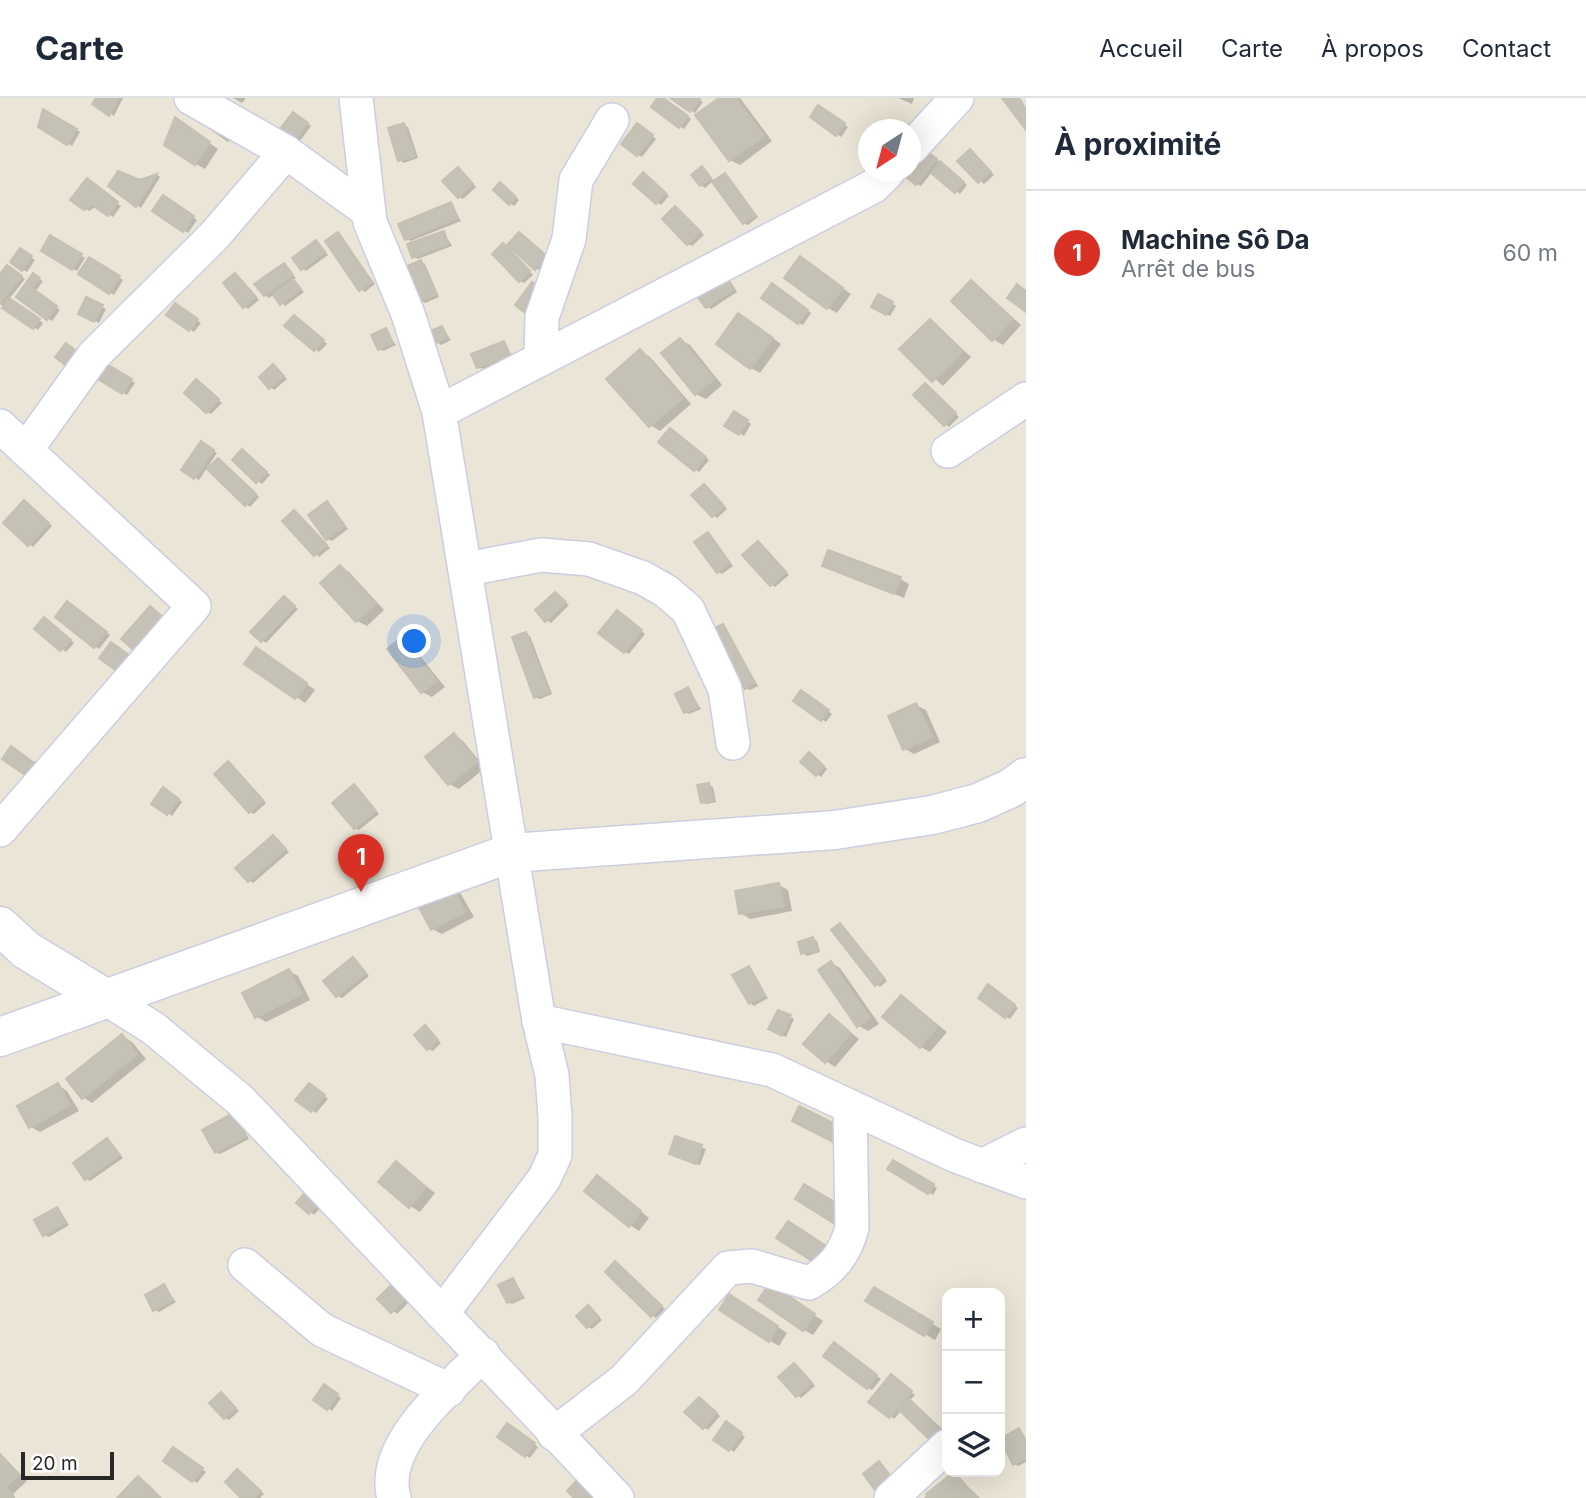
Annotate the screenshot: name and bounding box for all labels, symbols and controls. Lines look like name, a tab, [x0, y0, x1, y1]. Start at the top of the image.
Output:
text: Carte	[35, 28, 124, 68]
text: Accueil	[1099, 34, 1183, 63]
text: Carte	[1221, 34, 1283, 63]
text: À propos	[1321, 34, 1424, 63]
text: Contact	[1462, 34, 1551, 63]
north arrow	[858, 119, 921, 182]
text: À proximité	[1054, 126, 1221, 162]
text: Machine Sô Da	[1121, 224, 1310, 255]
text: 1	[1072, 239, 1082, 267]
text: 60 m	[1503, 239, 1558, 267]
text: Arrêt de bus	[1121, 255, 1255, 283]
your location	[397, 624, 431, 658]
pin: 1	[338, 834, 384, 892]
map controls	[942, 1288, 1005, 1477]
button: +	[942, 1288, 1005, 1351]
button: −	[942, 1351, 1005, 1414]
button: layers	[942, 1414, 1005, 1477]
scale bar	[21, 1449, 114, 1481]
text: 20 m	[32, 1452, 78, 1475]

